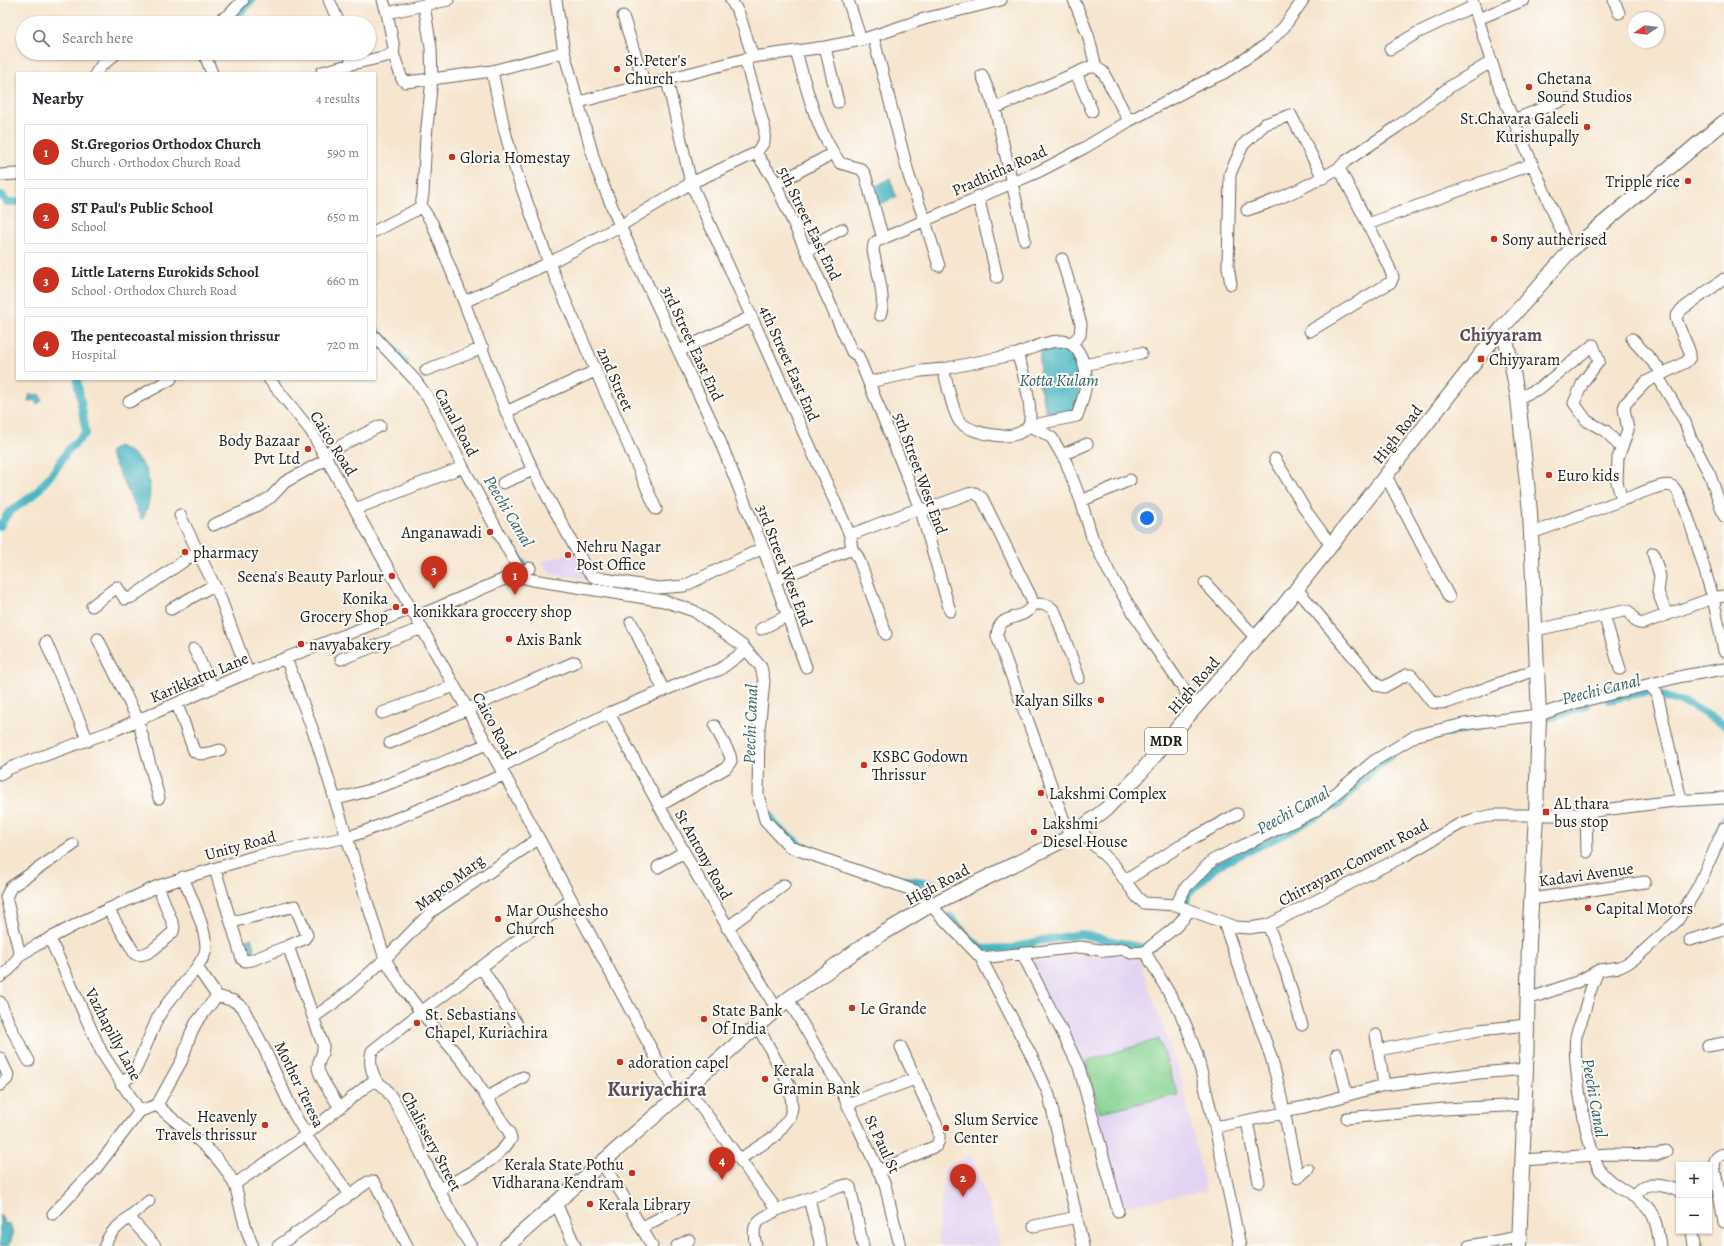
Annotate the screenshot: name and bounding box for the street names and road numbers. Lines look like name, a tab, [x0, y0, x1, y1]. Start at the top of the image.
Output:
street label: Pradhitha Road	[949, 140, 1051, 202]
street label: 5th Street East End	[772, 163, 846, 284]
street label: 3rd Street East End	[656, 282, 729, 405]
street label: 4th Street East End	[754, 302, 825, 425]
street label: 2nd Street	[591, 344, 639, 415]
street label: Canal Road	[429, 385, 483, 461]
street label: High Road	[1368, 400, 1428, 469]
street label: Caico Road	[304, 407, 362, 481]
street label: 5th Street West End	[888, 409, 953, 538]
street label: 3rd Street West End	[751, 501, 818, 630]
street label: Karikkattu Lane	[147, 647, 252, 709]
street label: High Road	[1163, 652, 1225, 719]
street label: Caico Road	[467, 688, 522, 763]
road number: MDR	[1145, 728, 1187, 754]
street label: St Antony Road	[669, 805, 737, 904]
street label: Chirrayam-Convent Road	[1275, 814, 1433, 912]
street label: Unity Road	[202, 826, 279, 866]
street label: Mapco Marg	[410, 849, 489, 916]
street label: Kadavi Avenue	[1537, 857, 1635, 893]
street label: High Road	[902, 859, 974, 911]
street label: Vazhapilly Lane	[79, 983, 147, 1085]
street label: Mother Teresa	[269, 1038, 330, 1132]
street label: Chalissery Street	[395, 1088, 467, 1195]
street label: St Paul St	[859, 1112, 905, 1177]

